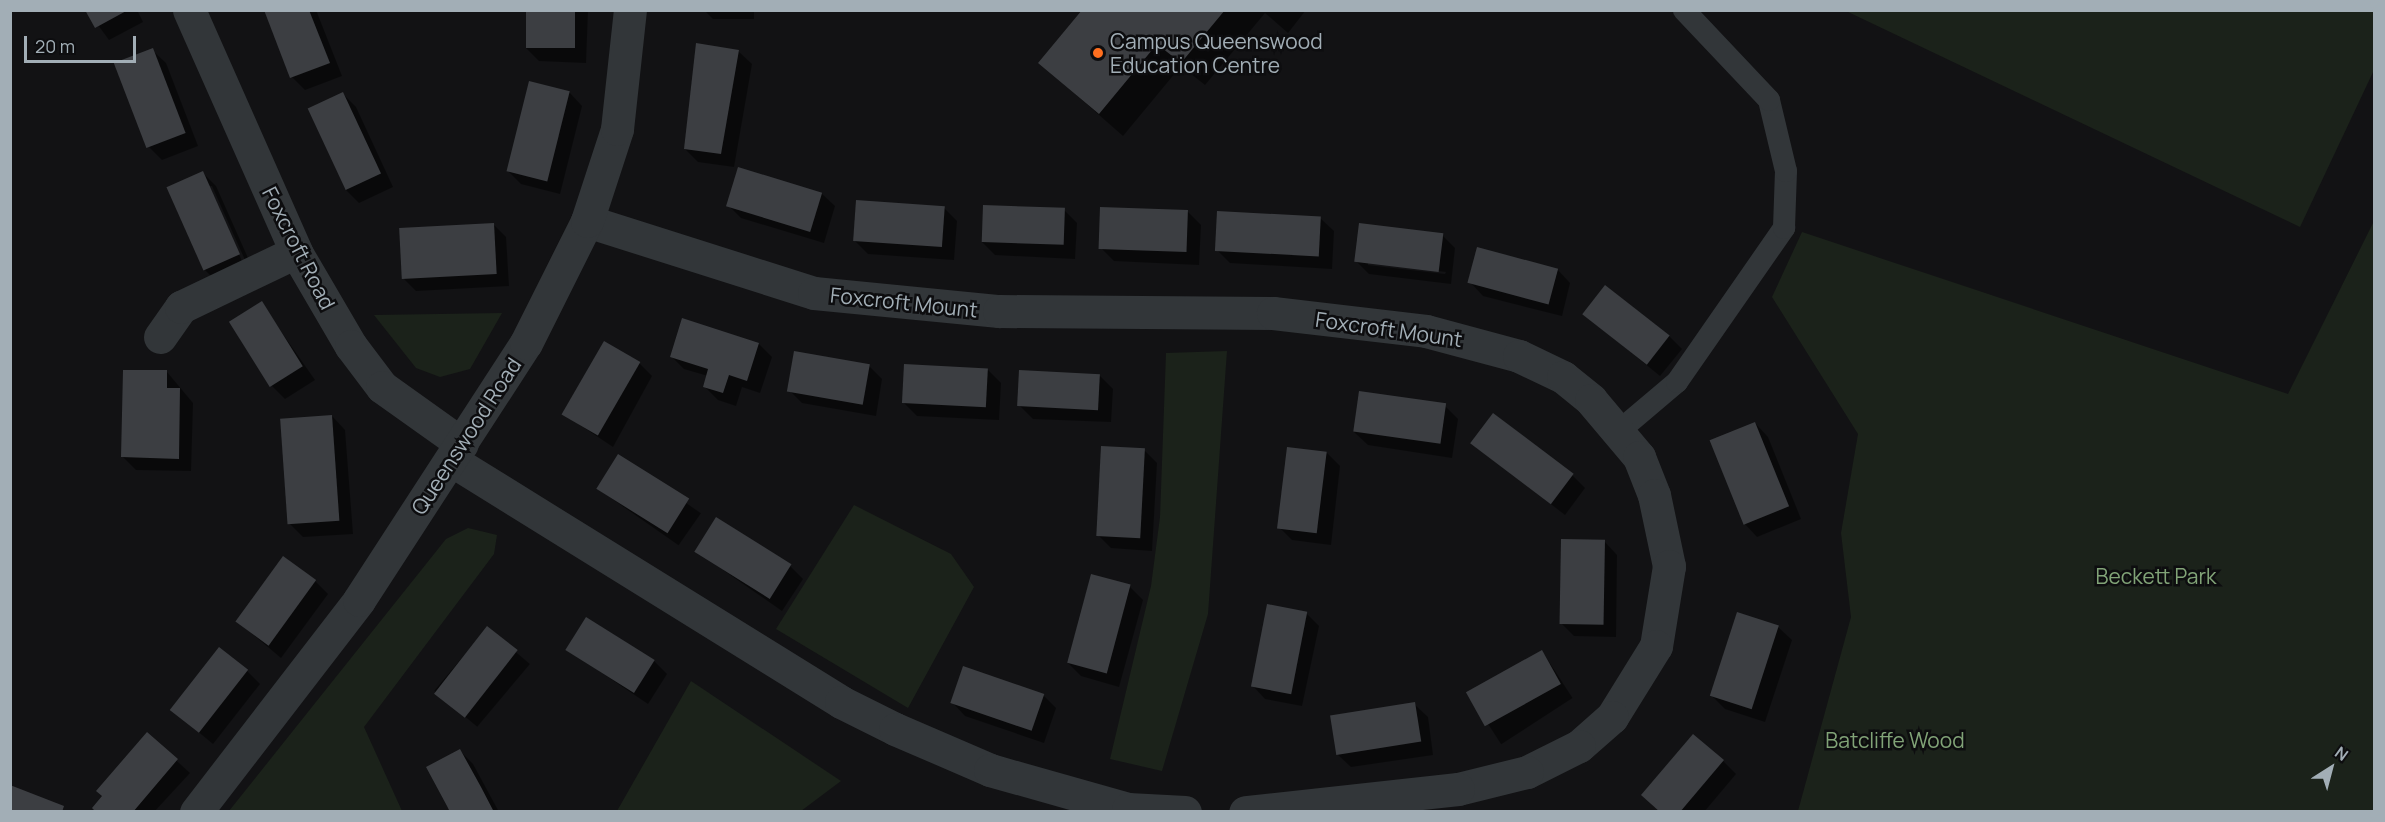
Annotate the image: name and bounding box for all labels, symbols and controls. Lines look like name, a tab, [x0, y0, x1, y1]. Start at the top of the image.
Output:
scale bar	[27, 24, 140, 62]
place label: Campus Queenswood Education Centre	[1110, 28, 1323, 78]
text: 20 m	[35, 34, 75, 58]
marker: Campus Queenswood Education Centre	[1091, 46, 1105, 60]
street label: Foxcroft Road	[257, 182, 341, 314]
street label: Foxcroft Mount	[829, 282, 979, 322]
street label: Foxcroft Mount	[1314, 306, 1464, 352]
street label: Queenswood Road	[406, 353, 526, 519]
park label: Beckett Park	[2096, 563, 2216, 589]
park label: Batcliffe Wood	[1825, 727, 1965, 753]
north arrow	[2301, 738, 2361, 798]
text: N	[2330, 741, 2353, 766]

